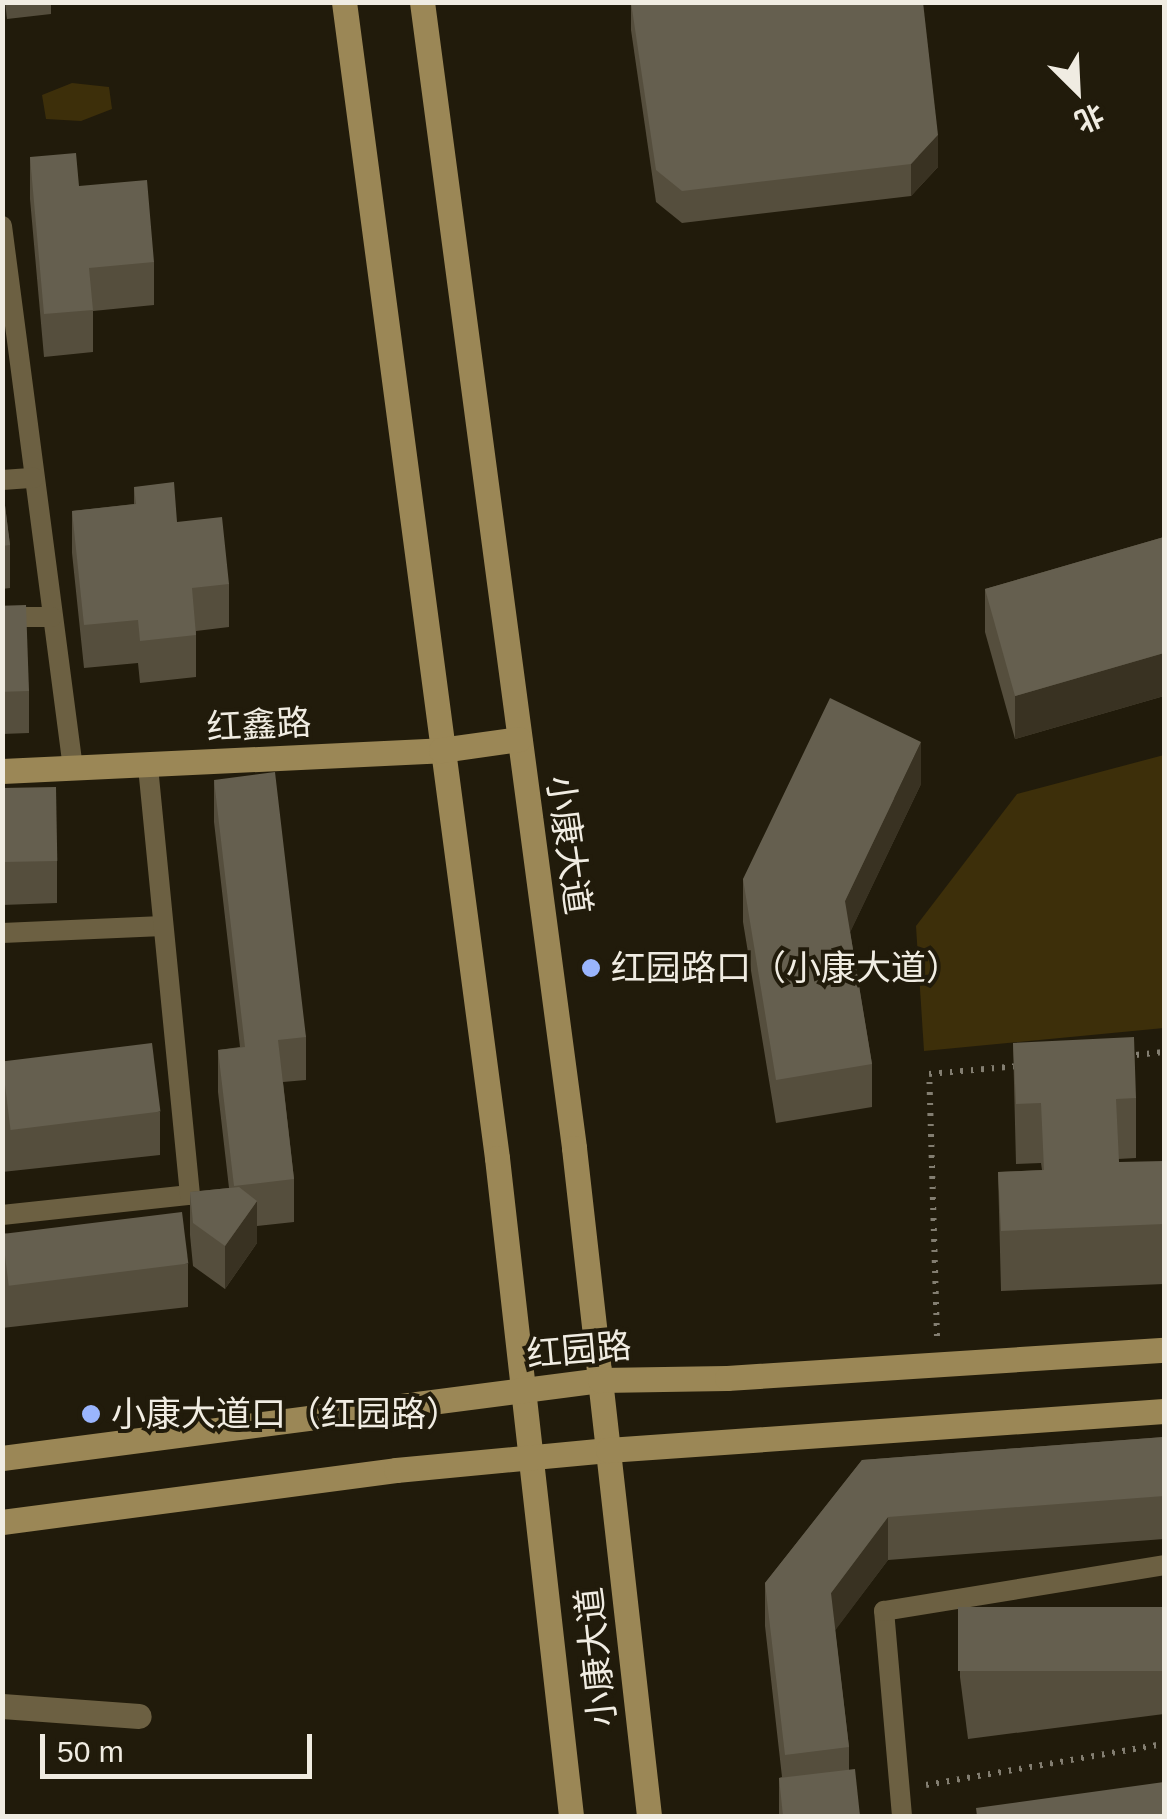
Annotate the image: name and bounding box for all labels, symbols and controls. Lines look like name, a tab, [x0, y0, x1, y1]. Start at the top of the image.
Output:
north arrow	[1027, 40, 1127, 140]
text: 北	[1070, 98, 1109, 138]
street label: 红鑫路	[205, 701, 313, 749]
street label: 小康大道	[538, 773, 600, 917]
place label: 红园路口（小康大道）	[611, 947, 961, 989]
marker: 红园路口（小康大道）	[580, 957, 602, 979]
street label: 红园路	[525, 1325, 633, 1375]
place label: 小康大道口（红园路）	[111, 1393, 461, 1435]
marker: 小康大道口（红园路）	[80, 1403, 102, 1425]
street label: 小康大道	[568, 1585, 624, 1729]
scale bar	[45, 1714, 318, 1776]
text: 50 m	[57, 1735, 124, 1768]

